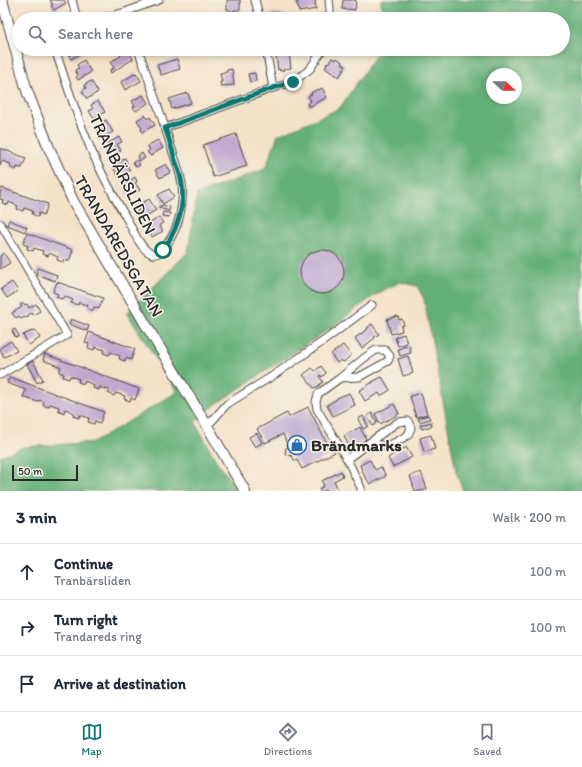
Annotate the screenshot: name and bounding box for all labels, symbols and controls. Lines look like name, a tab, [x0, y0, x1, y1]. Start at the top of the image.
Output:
search box	[12, 12, 570, 56]
icon: search	[26, 23, 48, 45]
text: Search here	[58, 25, 133, 43]
north arrow	[486, 68, 522, 104]
route end	[284, 73, 302, 91]
street label: TRANBÄRSLIDEN	[85, 111, 161, 237]
street label: TRANDAREDSGATAN	[70, 172, 168, 320]
route start	[154, 241, 172, 259]
shop icon: Brändmarks	[286, 434, 308, 456]
place label: Brändmarks	[311, 435, 402, 455]
scale bar	[12, 463, 78, 482]
text: 50 m	[18, 465, 42, 478]
text: 3 min	[16, 507, 57, 527]
text: Walk · 200 m	[493, 510, 566, 525]
text: Continue	[54, 555, 113, 573]
icon: ahead	[16, 561, 38, 583]
text: 100 m	[530, 564, 566, 579]
text: Tranbärsliden	[54, 573, 131, 588]
text: Turn right	[54, 611, 118, 629]
icon: right	[16, 617, 38, 639]
text: 100 m	[530, 620, 566, 635]
text: Trandareds ring	[54, 629, 142, 644]
icon: arrive	[16, 673, 38, 695]
text: Arrive at destination	[54, 675, 186, 693]
tab: Map	[81, 721, 103, 758]
tab: Directions	[264, 721, 312, 758]
tab: Saved	[473, 721, 501, 758]

